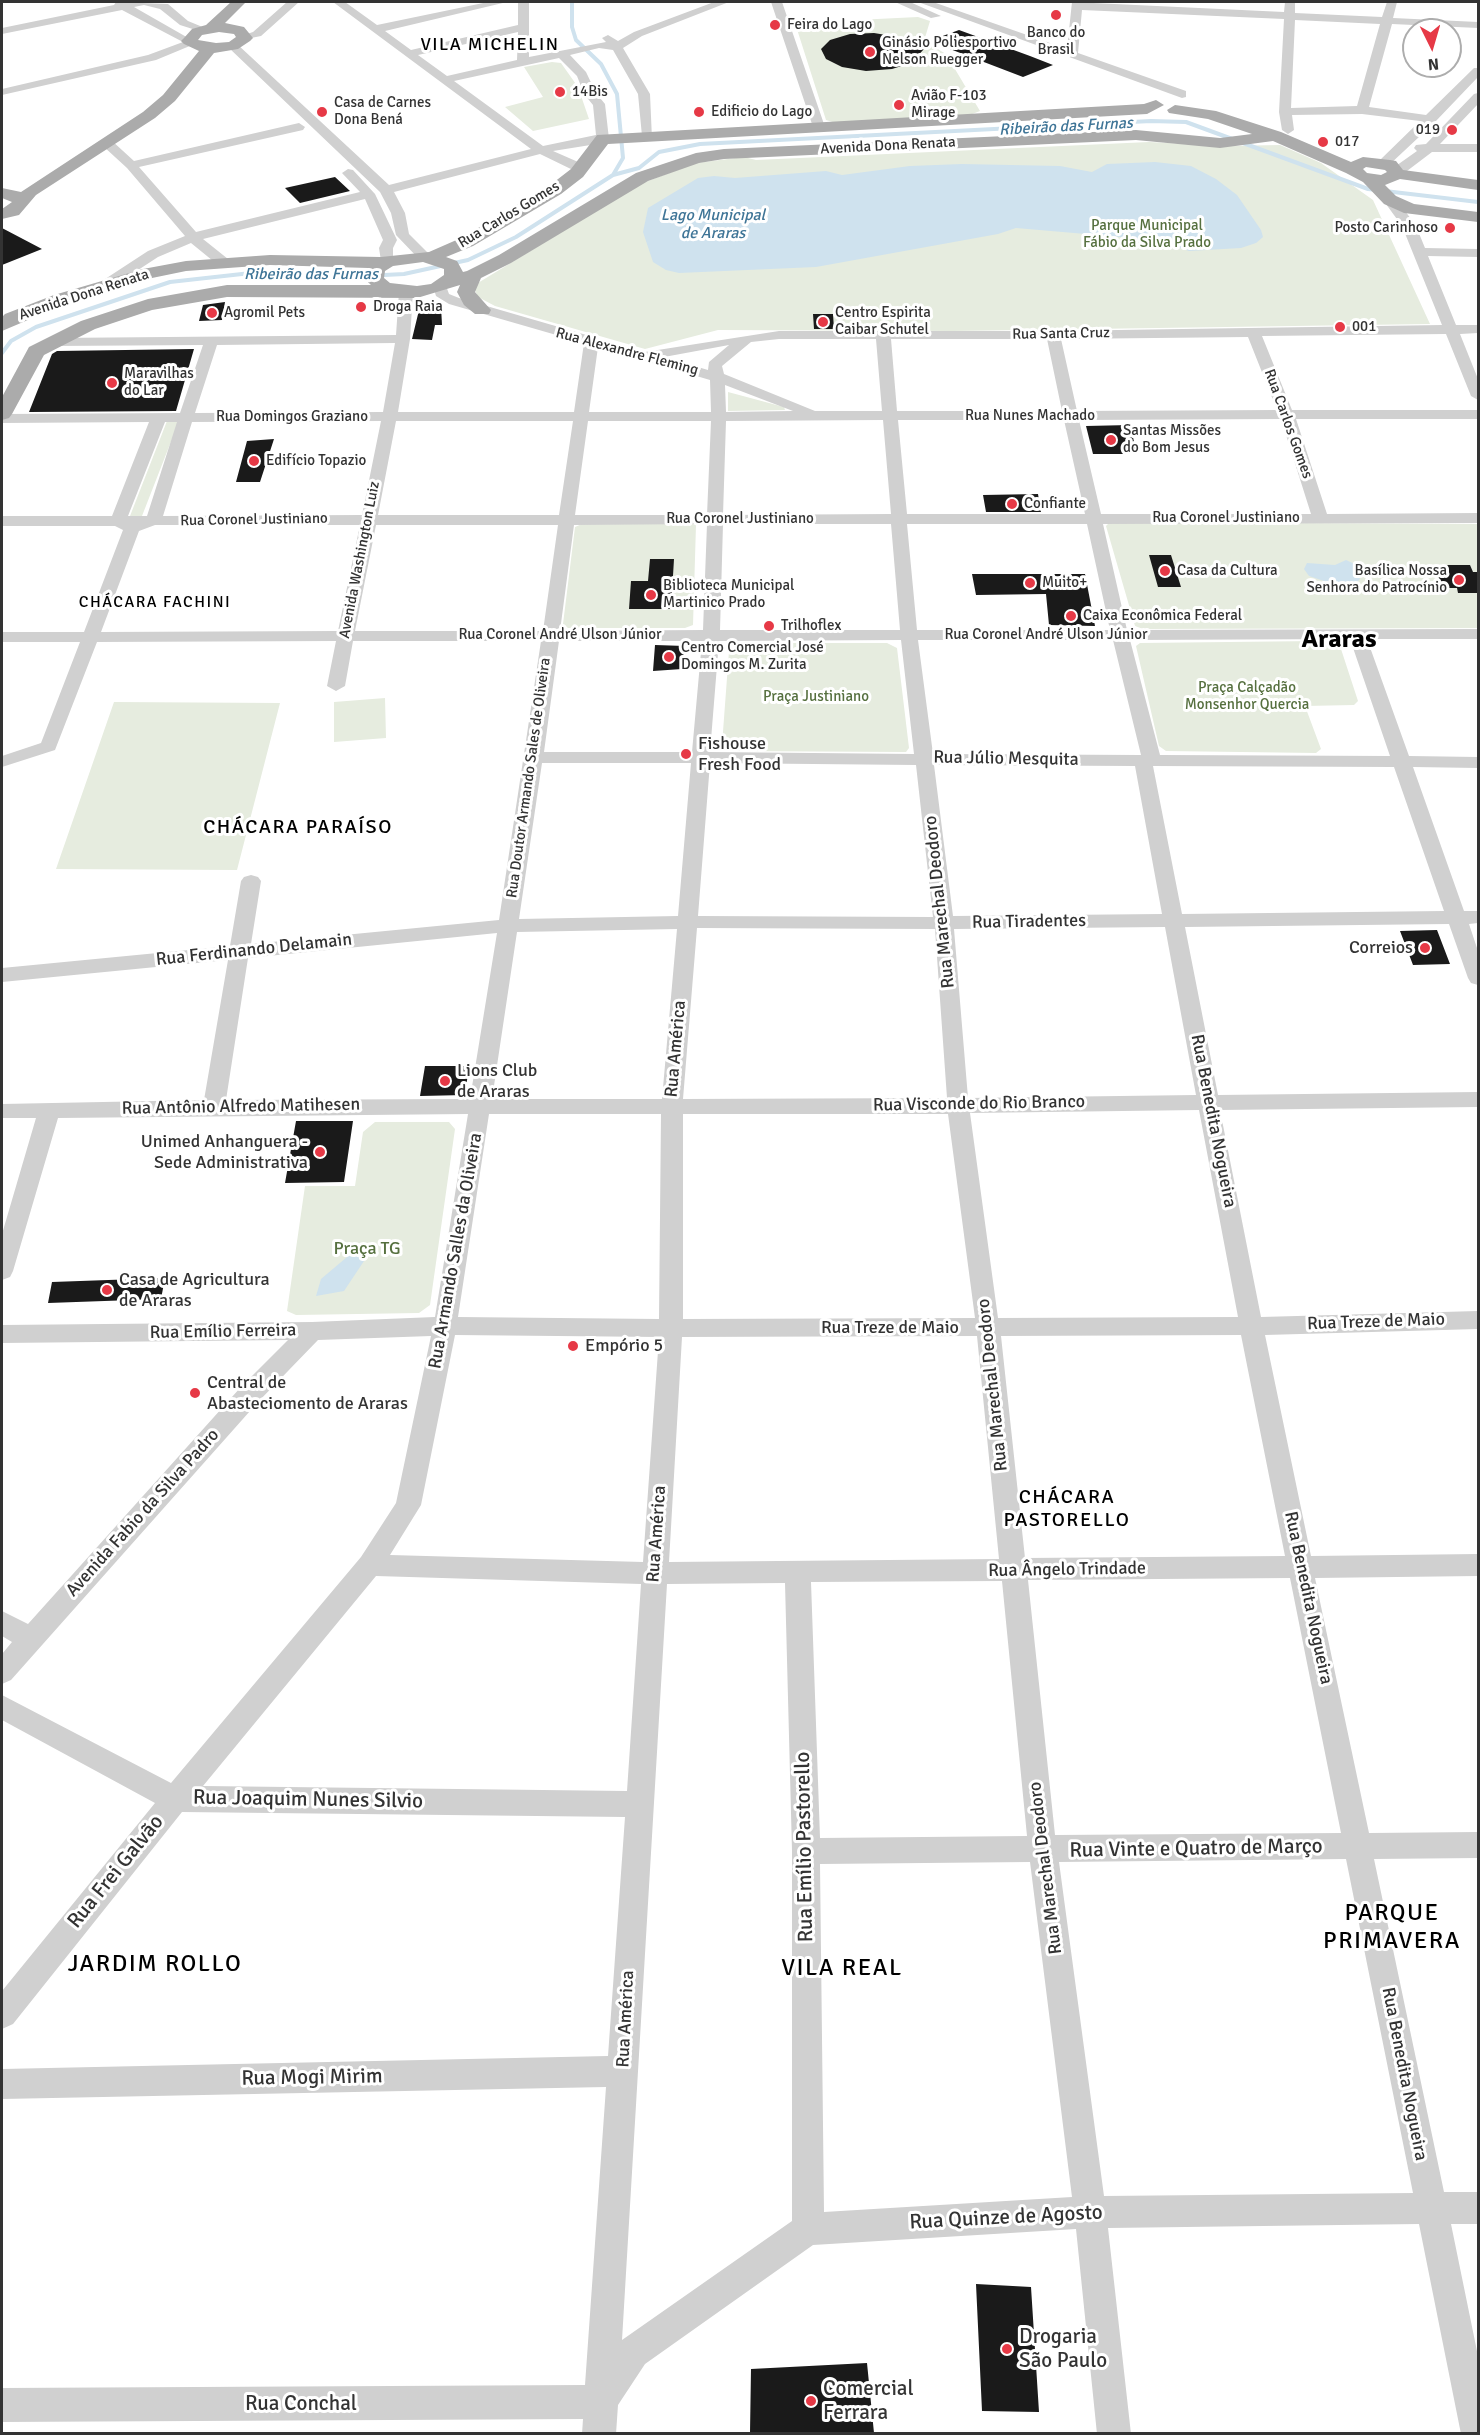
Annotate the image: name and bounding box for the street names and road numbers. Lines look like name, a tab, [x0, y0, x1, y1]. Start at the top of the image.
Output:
street label: Avenida Dona Renata	[820, 133, 956, 159]
street label: Rua Carlos Gomes	[455, 178, 563, 252]
street label: Avenida Dona Renata	[17, 265, 151, 325]
street label: Rua Alexandre Fleming	[554, 324, 700, 380]
street label: Rua Santa Cruz	[1012, 324, 1110, 344]
street label: Rua Carlos Gomes	[1260, 367, 1316, 481]
street label: Rua Nunes Machado	[965, 407, 1095, 425]
street label: Rua Domingos Graziano	[216, 408, 368, 426]
street label: Avenida Washington Luiz	[336, 480, 384, 640]
street label: Rua Coronel Justiniano	[1152, 509, 1300, 527]
street label: Rua Coronel Justiniano	[180, 510, 328, 530]
street label: Rua Coronel Justiniano	[666, 510, 814, 528]
street label: Rua Coronel André Ulson Júnior	[458, 626, 662, 644]
street label: Rua Coronel André Ulson Júnior	[944, 626, 1148, 644]
street label: Rua Doutor Armando Sales de Oliveira	[503, 657, 555, 899]
street label: Rua Júlio Mesquita	[933, 747, 1079, 771]
street label: Rua Marechal Deodoro	[920, 815, 960, 989]
street label: Rua Tiradentes	[972, 910, 1086, 934]
street label: Rua Ferdinando Delamain	[155, 929, 353, 971]
street label: Rua América	[661, 1000, 691, 1098]
street label: Rua Benedita Nogueira	[1186, 1032, 1240, 1210]
street label: Rua Visconde do Rio Branco	[873, 1091, 1085, 1117]
street label: Rua Antônio Alfredo Matihesen	[122, 1094, 360, 1120]
street label: Rua Armando Salles da Oliveira	[425, 1131, 487, 1371]
street label: Rua Marechal Deodoro	[973, 1298, 1013, 1472]
street label: Rua Treze de Maio	[1307, 1309, 1445, 1335]
street label: Rua Treze de Maio	[821, 1317, 959, 1339]
street label: Rua Emílio Ferreira	[150, 1320, 296, 1344]
street label: Avenida Fabio da Silva Padro	[62, 1425, 224, 1601]
street label: Rua América	[643, 1485, 671, 1583]
street label: Rua Benedita Nogueira	[1279, 1510, 1337, 1686]
street label: Rua Ângelo Trindade	[988, 1558, 1146, 1582]
street label: Rua Emílio Pastorello	[791, 1752, 819, 1942]
street label: Rua Marechal Deodoro	[1025, 1781, 1067, 1955]
street label: Rua Joaquim Nunes Silvio	[193, 1785, 423, 1815]
street label: Rua Frei Galvão	[63, 1810, 169, 1934]
street label: Rua Vinte e Quatro de Março	[1069, 1834, 1323, 1864]
street label: Rua América	[613, 1970, 639, 2068]
street label: Rua Benedita Nogueira	[1377, 1985, 1431, 2163]
street label: Rua Mogi Mirim	[241, 2064, 383, 2092]
street label: Rua Quinze de Agosto	[909, 2200, 1103, 2236]
street label: Rua Conchal	[245, 2391, 357, 2417]

